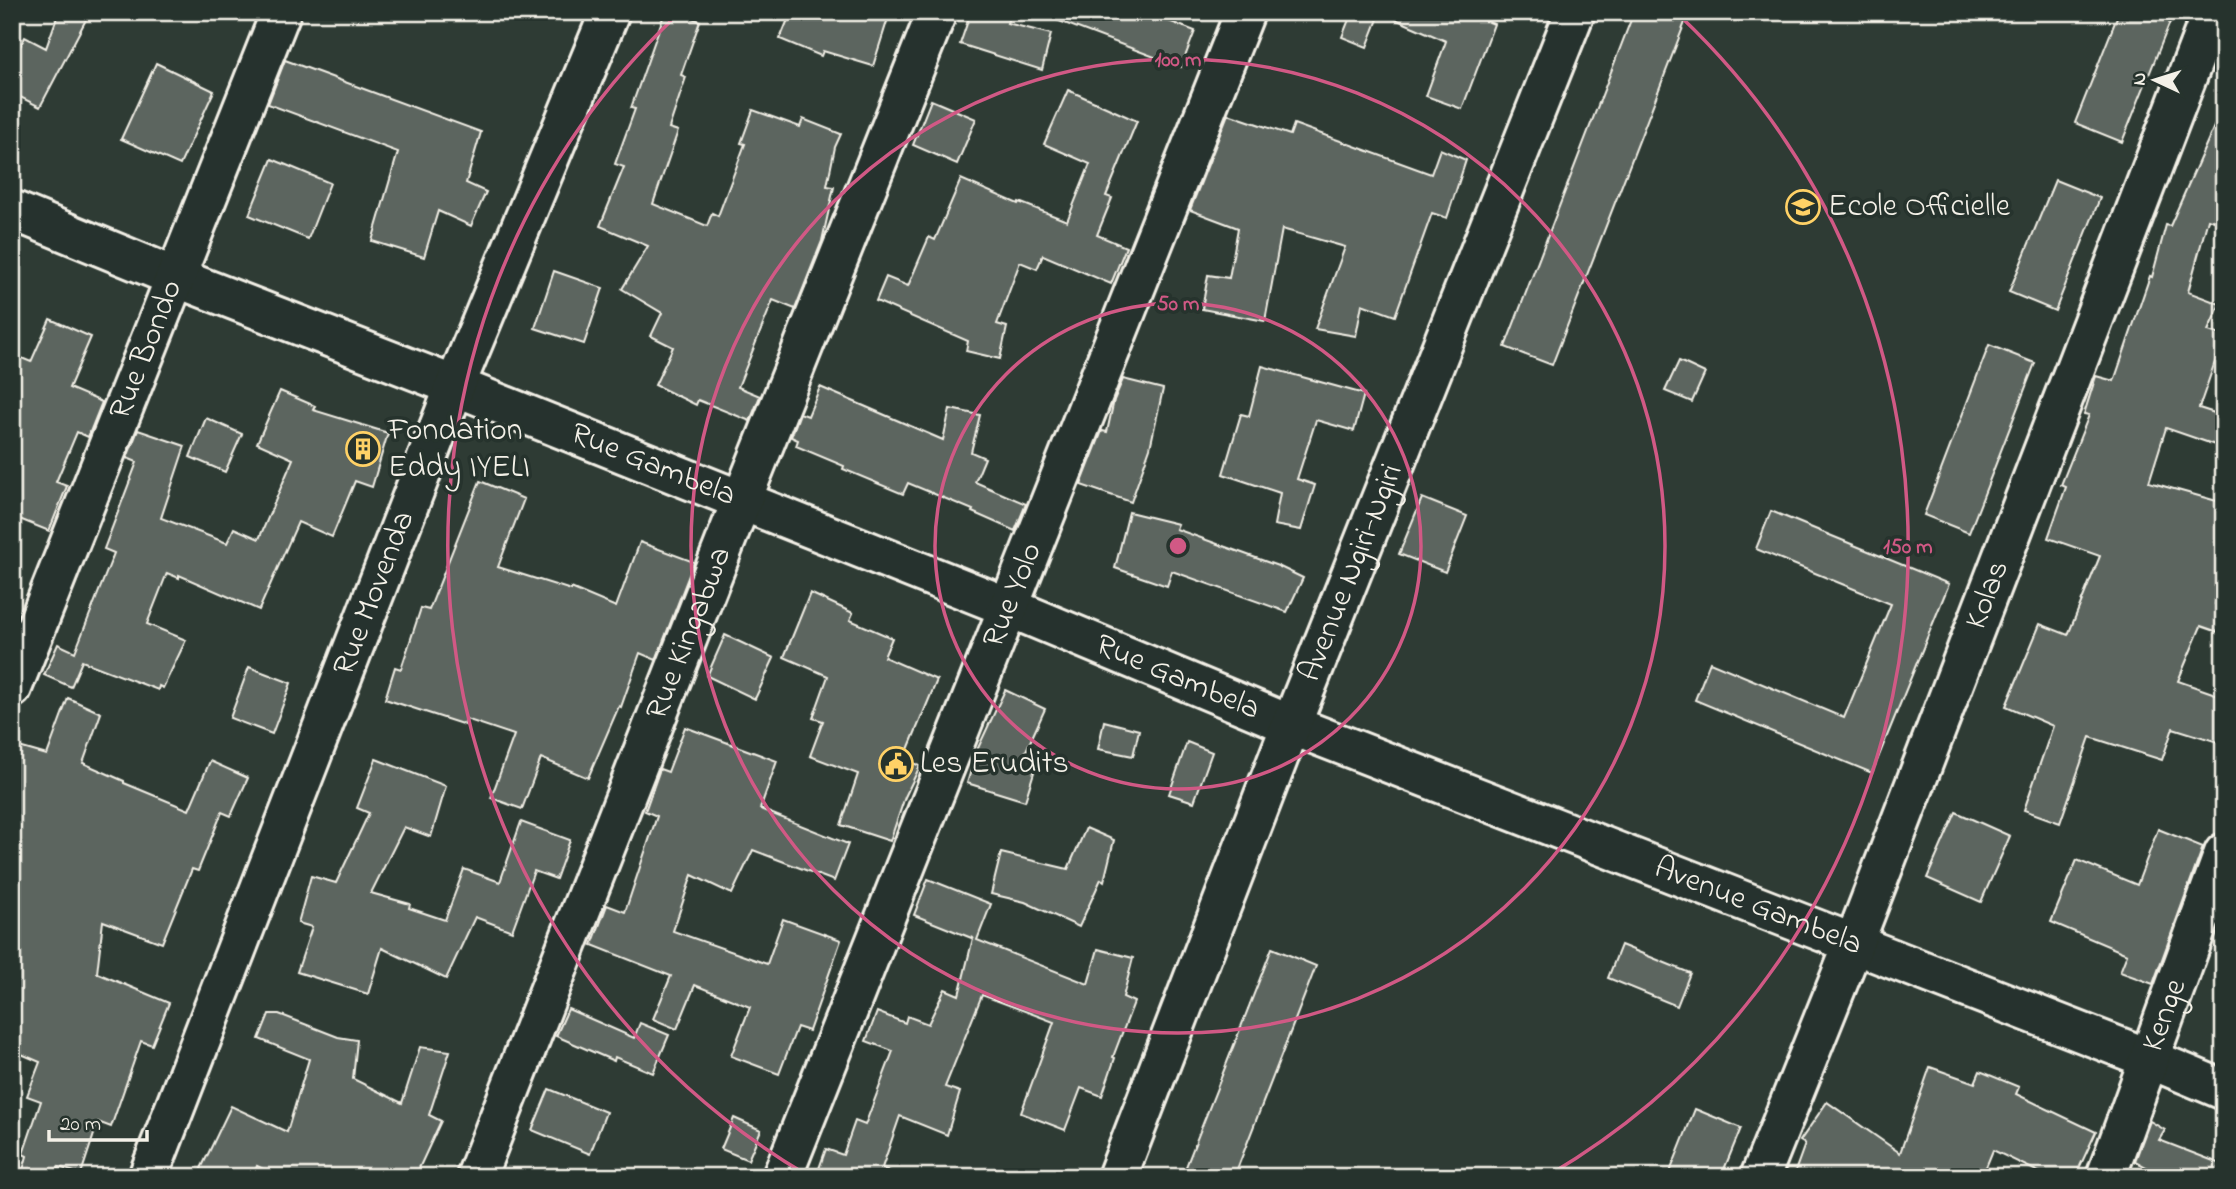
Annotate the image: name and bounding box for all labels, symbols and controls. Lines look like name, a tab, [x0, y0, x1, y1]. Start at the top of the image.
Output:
text: 100 m	[1155, 46, 1201, 76]
north arrow	[2120, 46, 2190, 116]
text: N	[2127, 71, 2154, 86]
place label: Ecole Officielle	[1828, 184, 2011, 231]
school or university icon: Ecole Officielle	[1784, 188, 1822, 226]
street label: Rue Bondo	[98, 273, 196, 427]
text: 50 m	[1157, 290, 1199, 320]
place label: Fondation Eddy IYELI	[387, 408, 530, 492]
street label: Rue Gambela	[563, 411, 743, 519]
building icon: Fondation Eddy IYELI	[344, 430, 382, 468]
street label: Avenue Ngiri-Ngiri	[1287, 457, 1416, 689]
street label: Rue Movenda	[321, 504, 428, 683]
text: 150 m	[1883, 533, 1933, 563]
centre of rings	[1166, 534, 1190, 558]
street label: Rue Yolo	[971, 536, 1055, 655]
street label: Rue Kingabwa	[634, 540, 745, 727]
street label: Kolas	[1953, 554, 2022, 636]
street label: Rue Gambela	[1088, 622, 1267, 733]
place label: Les Erudits	[920, 741, 1069, 788]
public building icon: Les Erudits	[877, 745, 915, 783]
street label: Avenue Gambela	[1647, 845, 1869, 968]
street label: Kenge	[2130, 972, 2200, 1058]
scale bar	[49, 1098, 147, 1142]
text: 20 m	[60, 1110, 101, 1140]

